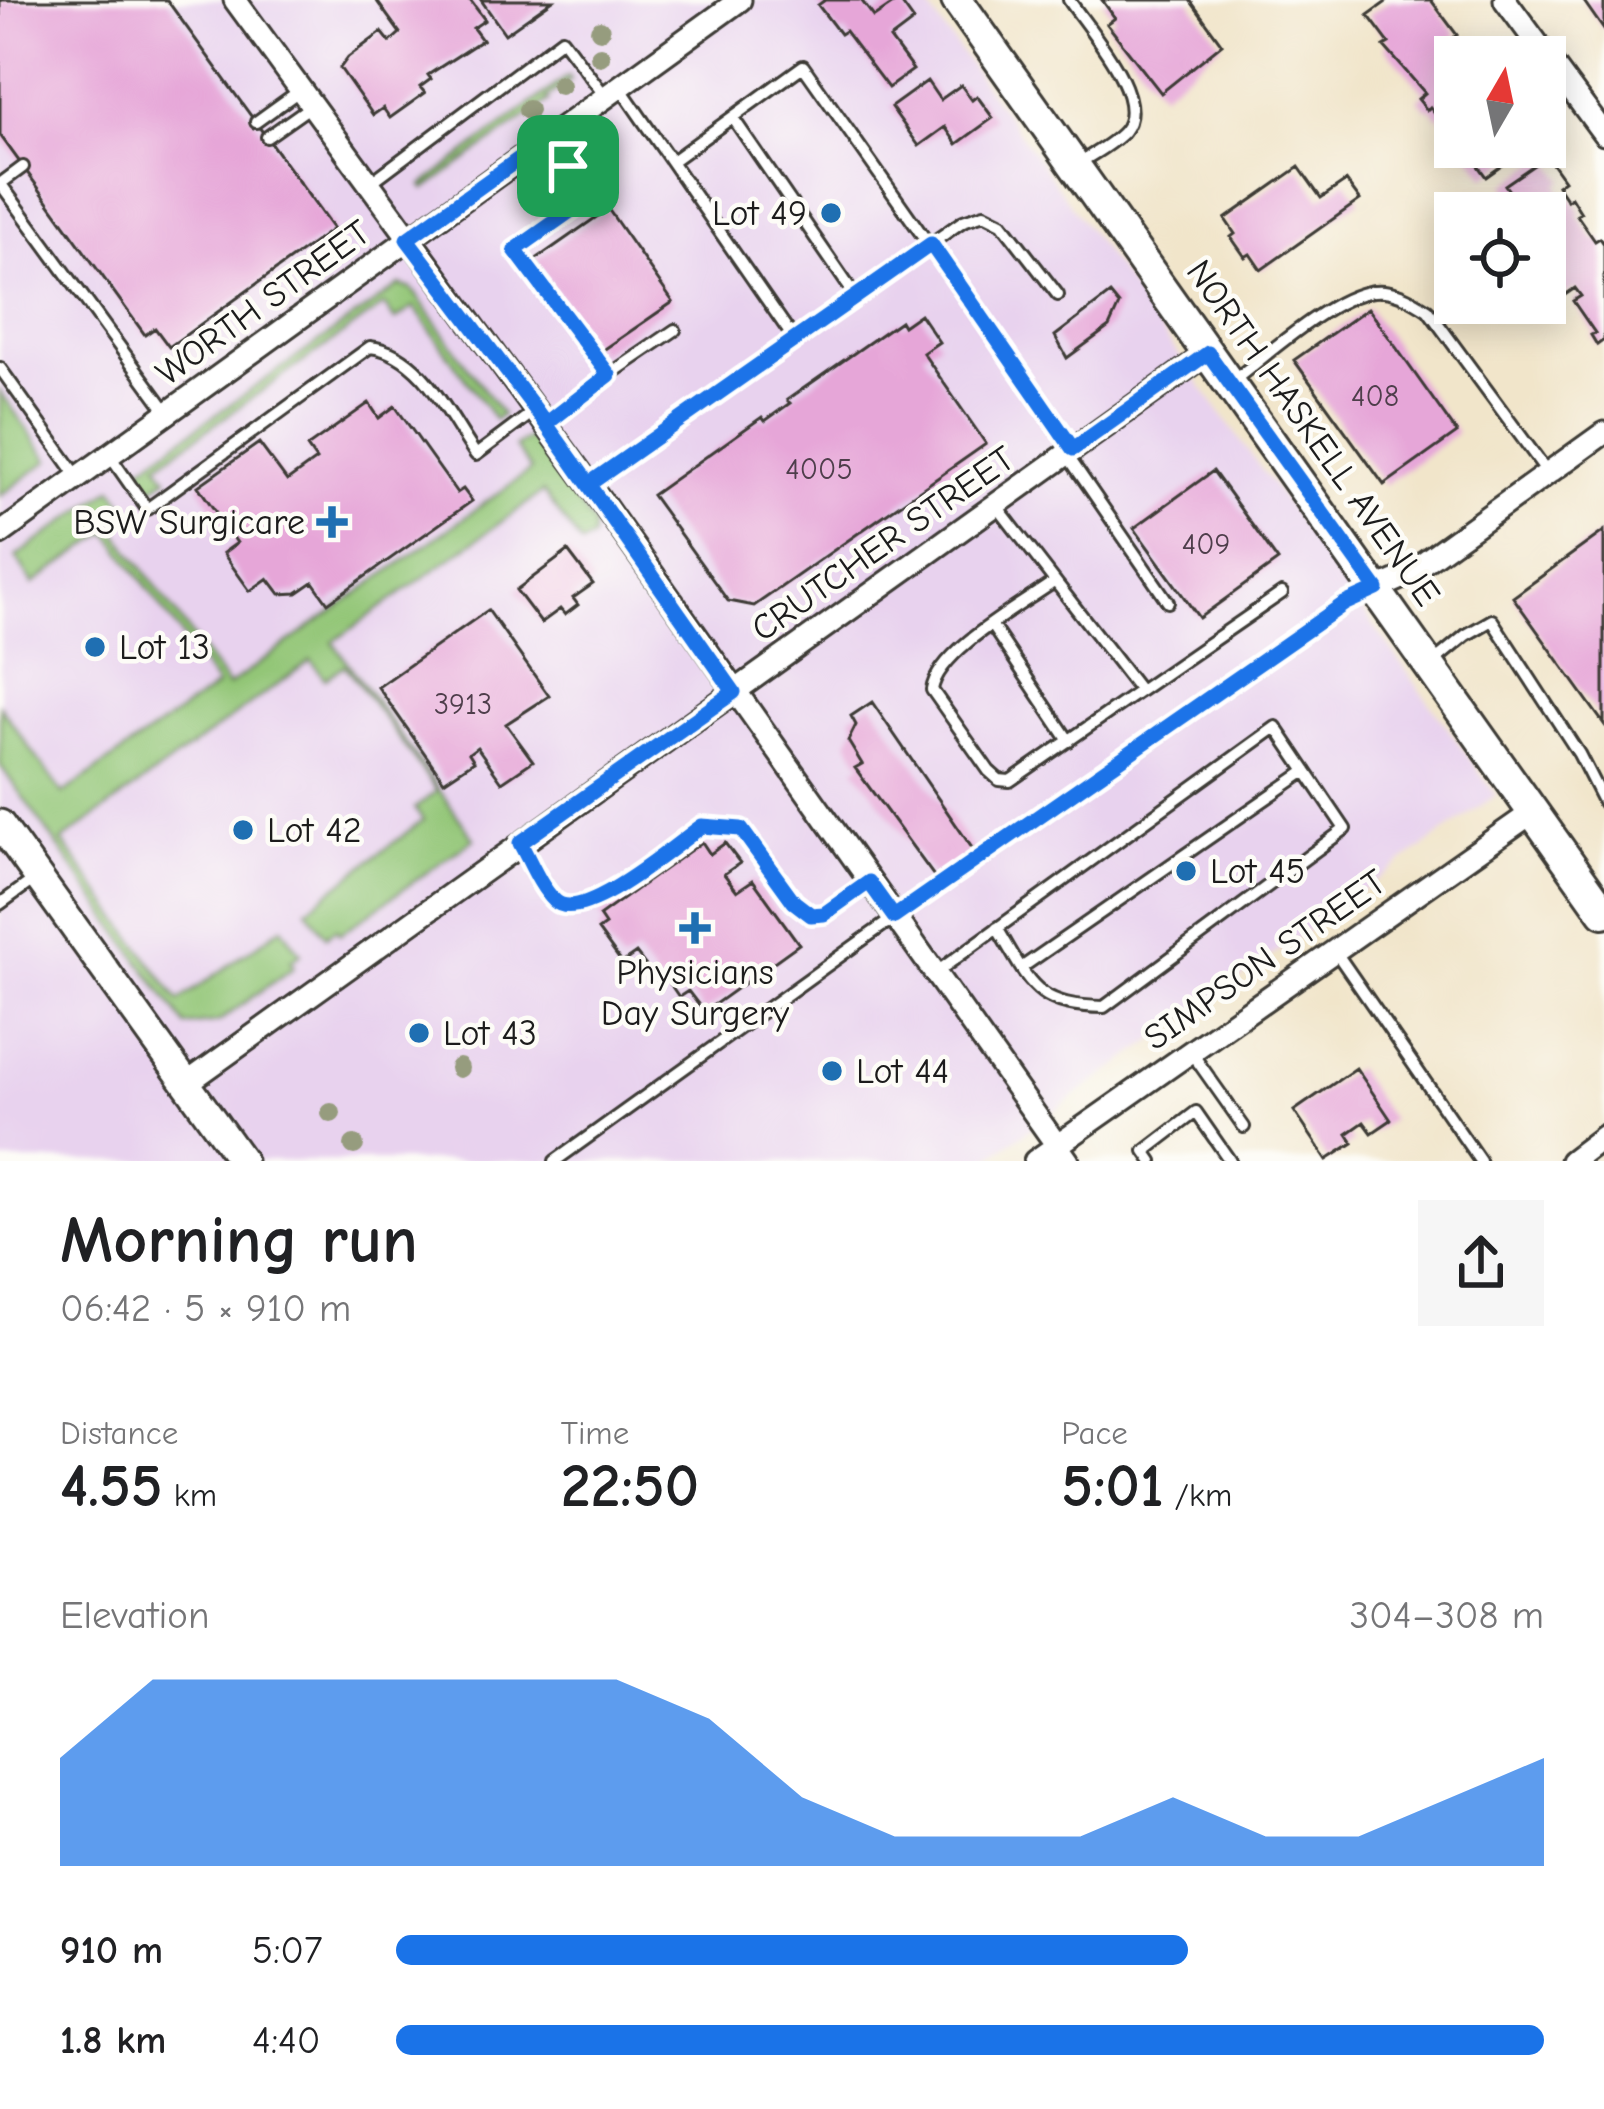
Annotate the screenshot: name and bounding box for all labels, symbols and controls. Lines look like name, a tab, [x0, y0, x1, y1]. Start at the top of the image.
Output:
north arrow	[1434, 36, 1566, 168]
map controls	[1434, 36, 1566, 324]
pin	[517, 115, 619, 217]
icon: arrive	[535, 133, 601, 199]
button: locate	[1434, 192, 1566, 324]
place label: Lot 49	[712, 193, 807, 234]
marker: Lot 49	[818, 200, 844, 226]
street label: WORTH STREET	[148, 212, 378, 394]
street label: NORTH HASKELL AVENUE	[1178, 252, 1448, 614]
house number: 408	[1351, 379, 1399, 414]
street label: CRUTCHER STREET	[744, 438, 1022, 650]
house number: 4005	[785, 452, 853, 487]
place label: BSW Surgicare	[73, 502, 305, 543]
marker: BSW Surgicare	[316, 506, 348, 538]
house number: 409	[1182, 527, 1230, 562]
place label: Lot 13	[119, 627, 210, 668]
marker: Lot 13	[82, 634, 108, 660]
house number: 3913	[434, 687, 492, 722]
place label: Lot 42	[267, 810, 362, 851]
marker: Lot 42	[230, 817, 256, 843]
place label: Lot 45	[1210, 851, 1305, 892]
marker: Lot 45	[1173, 858, 1199, 884]
street label: SIMPSON STREET	[1136, 861, 1394, 1059]
marker: Physicians Day Surgery	[679, 912, 711, 944]
place label: Physicians Day Surgery	[601, 952, 790, 1034]
place label: Lot 43	[443, 1013, 537, 1054]
marker: Lot 43	[406, 1020, 432, 1046]
place label: Lot 44	[856, 1051, 949, 1092]
marker: Lot 44	[819, 1058, 845, 1084]
button: share	[1418, 1200, 1544, 1326]
text: Morning run	[60, 1203, 418, 1279]
text: 06:42 · 5 × 910 m	[60, 1286, 351, 1331]
text: Distance	[60, 1414, 178, 1452]
text: Time	[561, 1414, 629, 1452]
text: Pace	[1061, 1414, 1128, 1452]
text: 4.55	[60, 1452, 163, 1521]
text: 22:50	[561, 1452, 699, 1521]
text: 5:01	[1061, 1452, 1164, 1521]
text: km	[163, 1476, 217, 1514]
text: /km	[1164, 1476, 1232, 1514]
text: Elevation	[60, 1593, 209, 1638]
text: 304–308 m	[1349, 1593, 1544, 1638]
text: 910 m	[60, 1928, 163, 1973]
text: 5:07	[252, 1928, 322, 1973]
text: 1.8 km	[60, 2018, 166, 2063]
text: 4:40	[252, 2018, 321, 2063]

